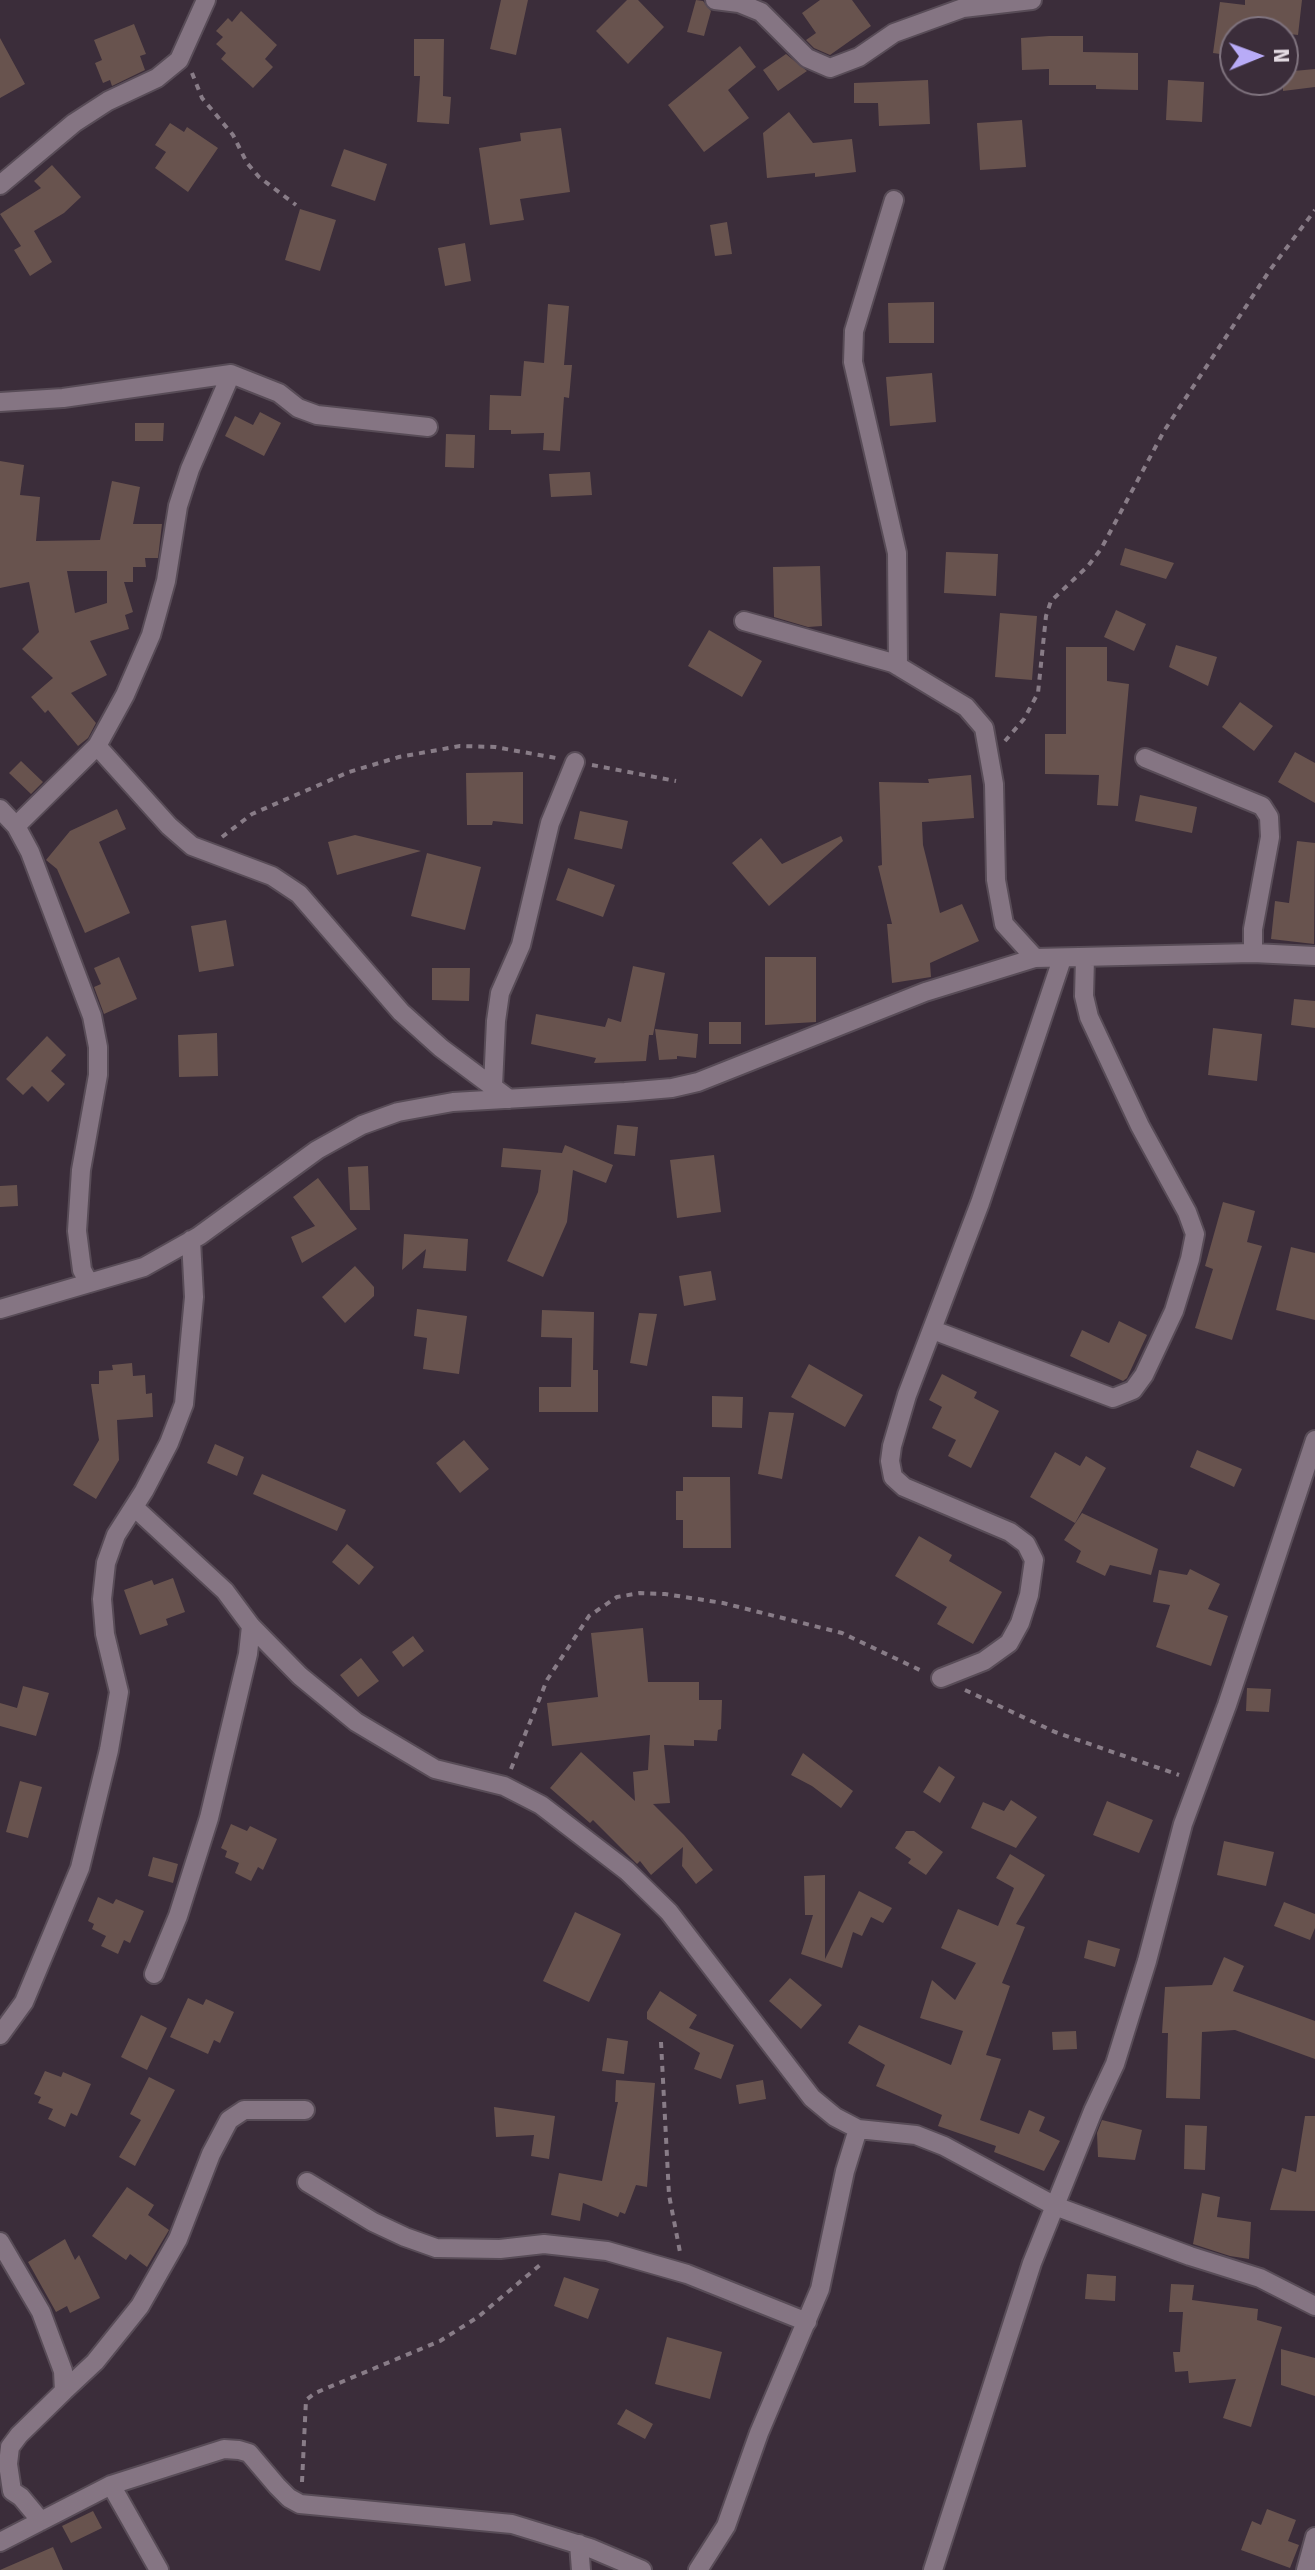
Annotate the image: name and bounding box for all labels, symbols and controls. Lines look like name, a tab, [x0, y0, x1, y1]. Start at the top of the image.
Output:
north arrow	[1219, 16, 1299, 96]
text: N	[1268, 48, 1295, 63]

